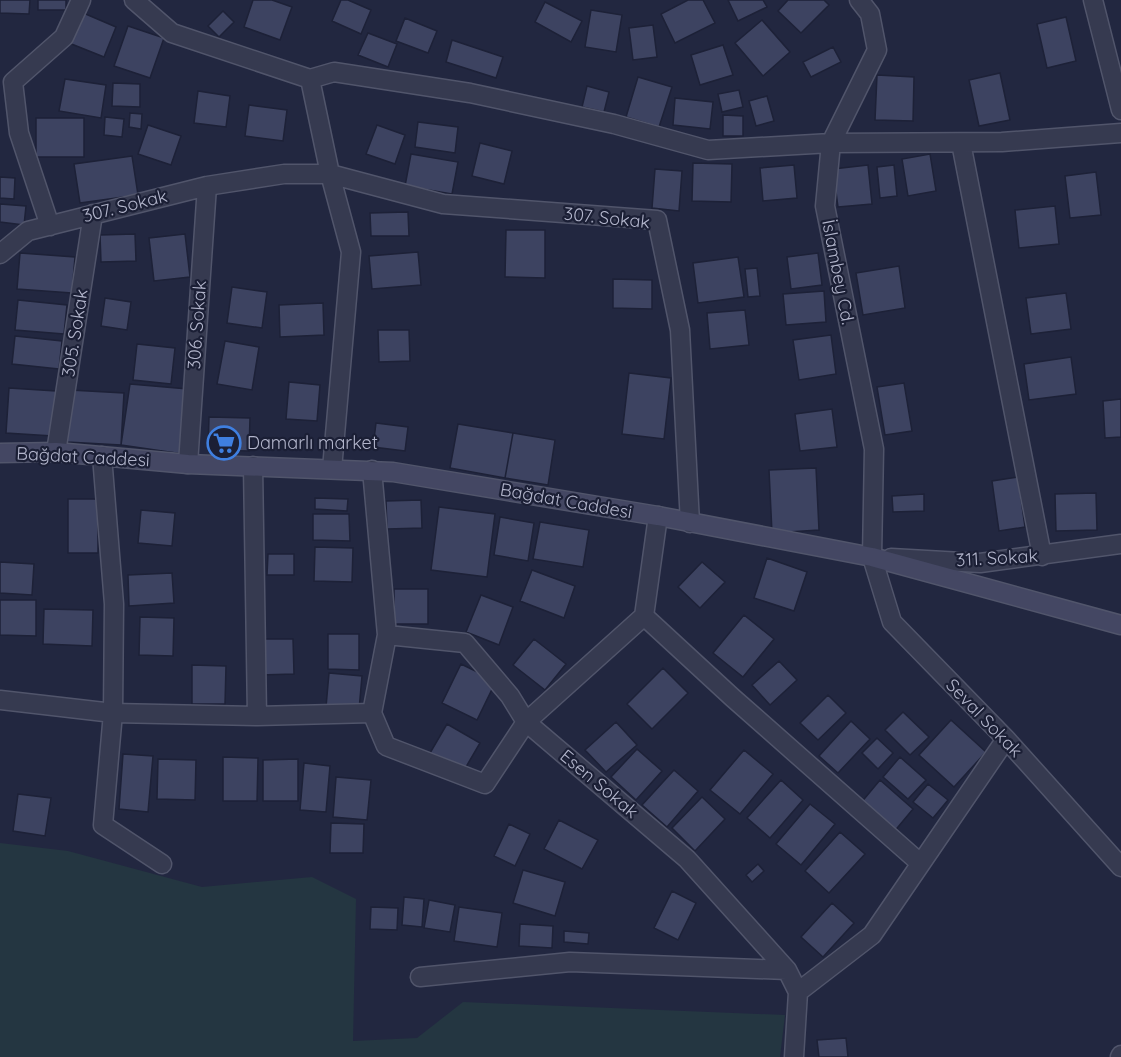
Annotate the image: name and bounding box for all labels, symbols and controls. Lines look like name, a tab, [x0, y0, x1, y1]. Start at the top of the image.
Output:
street label: 307. Sokak	[80, 184, 170, 227]
street label: 307. Sokak	[563, 202, 651, 233]
street label: İslambey Cd.	[817, 217, 860, 326]
street label: 306. Sokak	[182, 280, 211, 370]
street label: 305. Sokak	[56, 287, 93, 379]
supermarket icon: Damarlı market	[206, 425, 242, 461]
place label: Damarlı market	[247, 431, 378, 454]
street label: Bağdat Caddesi	[16, 442, 150, 471]
street label: Bağdat Caddesi	[498, 478, 634, 523]
street label: 311. Sokak	[955, 544, 1039, 571]
street label: Seval Sokak	[941, 673, 1028, 762]
street label: Esen Sokak	[555, 744, 643, 823]

